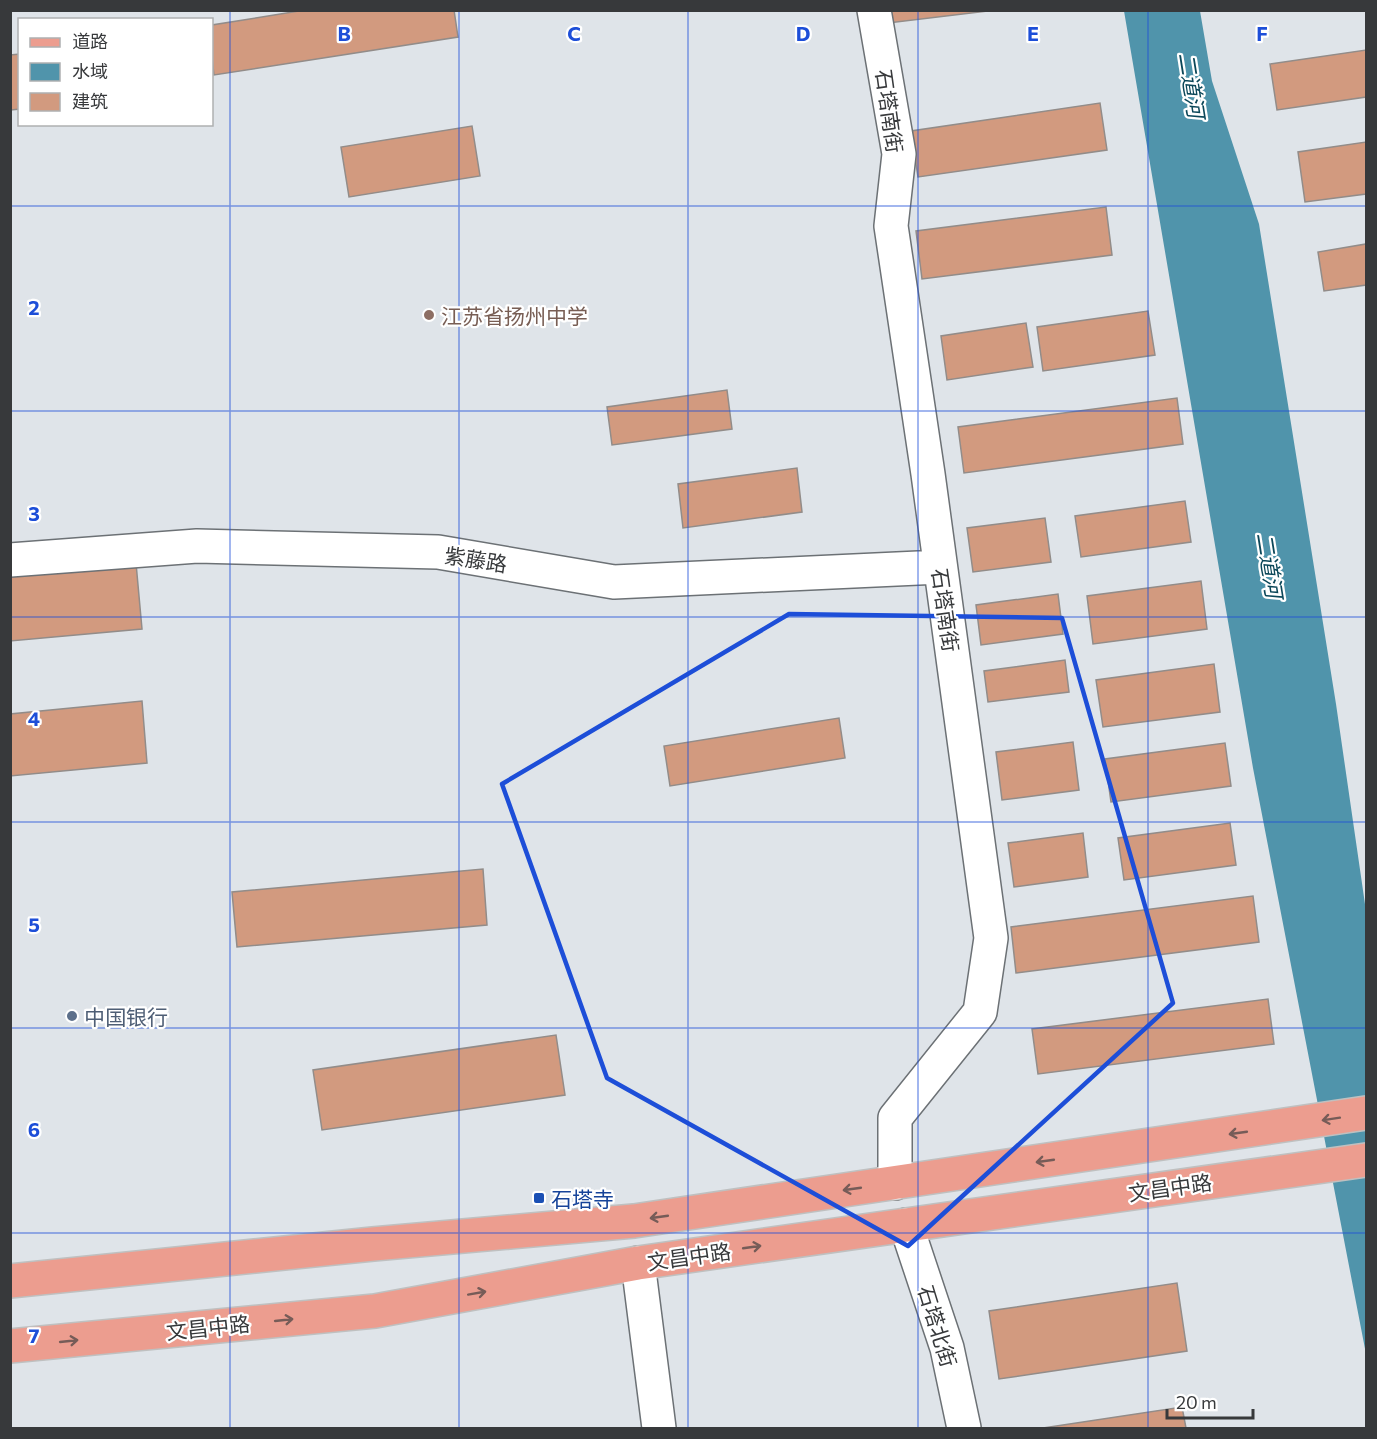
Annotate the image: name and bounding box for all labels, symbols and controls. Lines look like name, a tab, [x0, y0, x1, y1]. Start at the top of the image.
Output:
legend	[18, 18, 213, 126]
text: B	[337, 21, 351, 45]
text: C	[567, 21, 581, 45]
text: D	[796, 21, 810, 45]
text: E	[1027, 21, 1039, 45]
text: F	[1256, 21, 1268, 45]
text: 道路	[72, 30, 108, 52]
water label: 二道河	[1174, 50, 1211, 124]
text: 水域	[72, 60, 108, 82]
street label: 石塔南街	[872, 68, 908, 154]
text: 建筑	[72, 90, 108, 112]
text: 2	[28, 295, 40, 319]
place label: 江苏省扬州中学	[441, 303, 588, 328]
marker: 江苏省扬州中学	[422, 308, 436, 322]
text: 3	[28, 501, 40, 525]
water label: 二道河	[1252, 530, 1289, 604]
street label: 紫藤路	[443, 542, 509, 576]
street label: 石塔南街	[928, 567, 964, 653]
text: 4	[28, 706, 40, 730]
text: 5	[28, 912, 40, 936]
place label: 中国银行	[84, 1004, 168, 1029]
marker: 中国银行	[65, 1009, 79, 1023]
one-way arrow	[1322, 1113, 1342, 1124]
text: 6	[28, 1117, 40, 1141]
one-way arrow	[1229, 1127, 1248, 1138]
one-way arrow	[1036, 1156, 1055, 1167]
street label: 文昌中路	[1127, 1169, 1213, 1205]
one-way arrow	[843, 1184, 862, 1195]
place label: 石塔寺	[551, 1186, 614, 1211]
marker: 石塔寺	[532, 1191, 546, 1205]
one-way arrow	[650, 1212, 669, 1223]
street label: 文昌中路	[646, 1238, 732, 1274]
one-way arrow	[741, 1241, 761, 1252]
street label: 石塔北街	[914, 1282, 962, 1370]
one-way arrow	[466, 1287, 486, 1298]
street label: 文昌中路	[165, 1310, 251, 1344]
one-way arrow	[273, 1314, 293, 1325]
text: 7	[29, 1323, 40, 1347]
one-way arrow	[58, 1335, 78, 1346]
scale bar	[1167, 1382, 1252, 1420]
text: 20 m	[1176, 1391, 1217, 1413]

